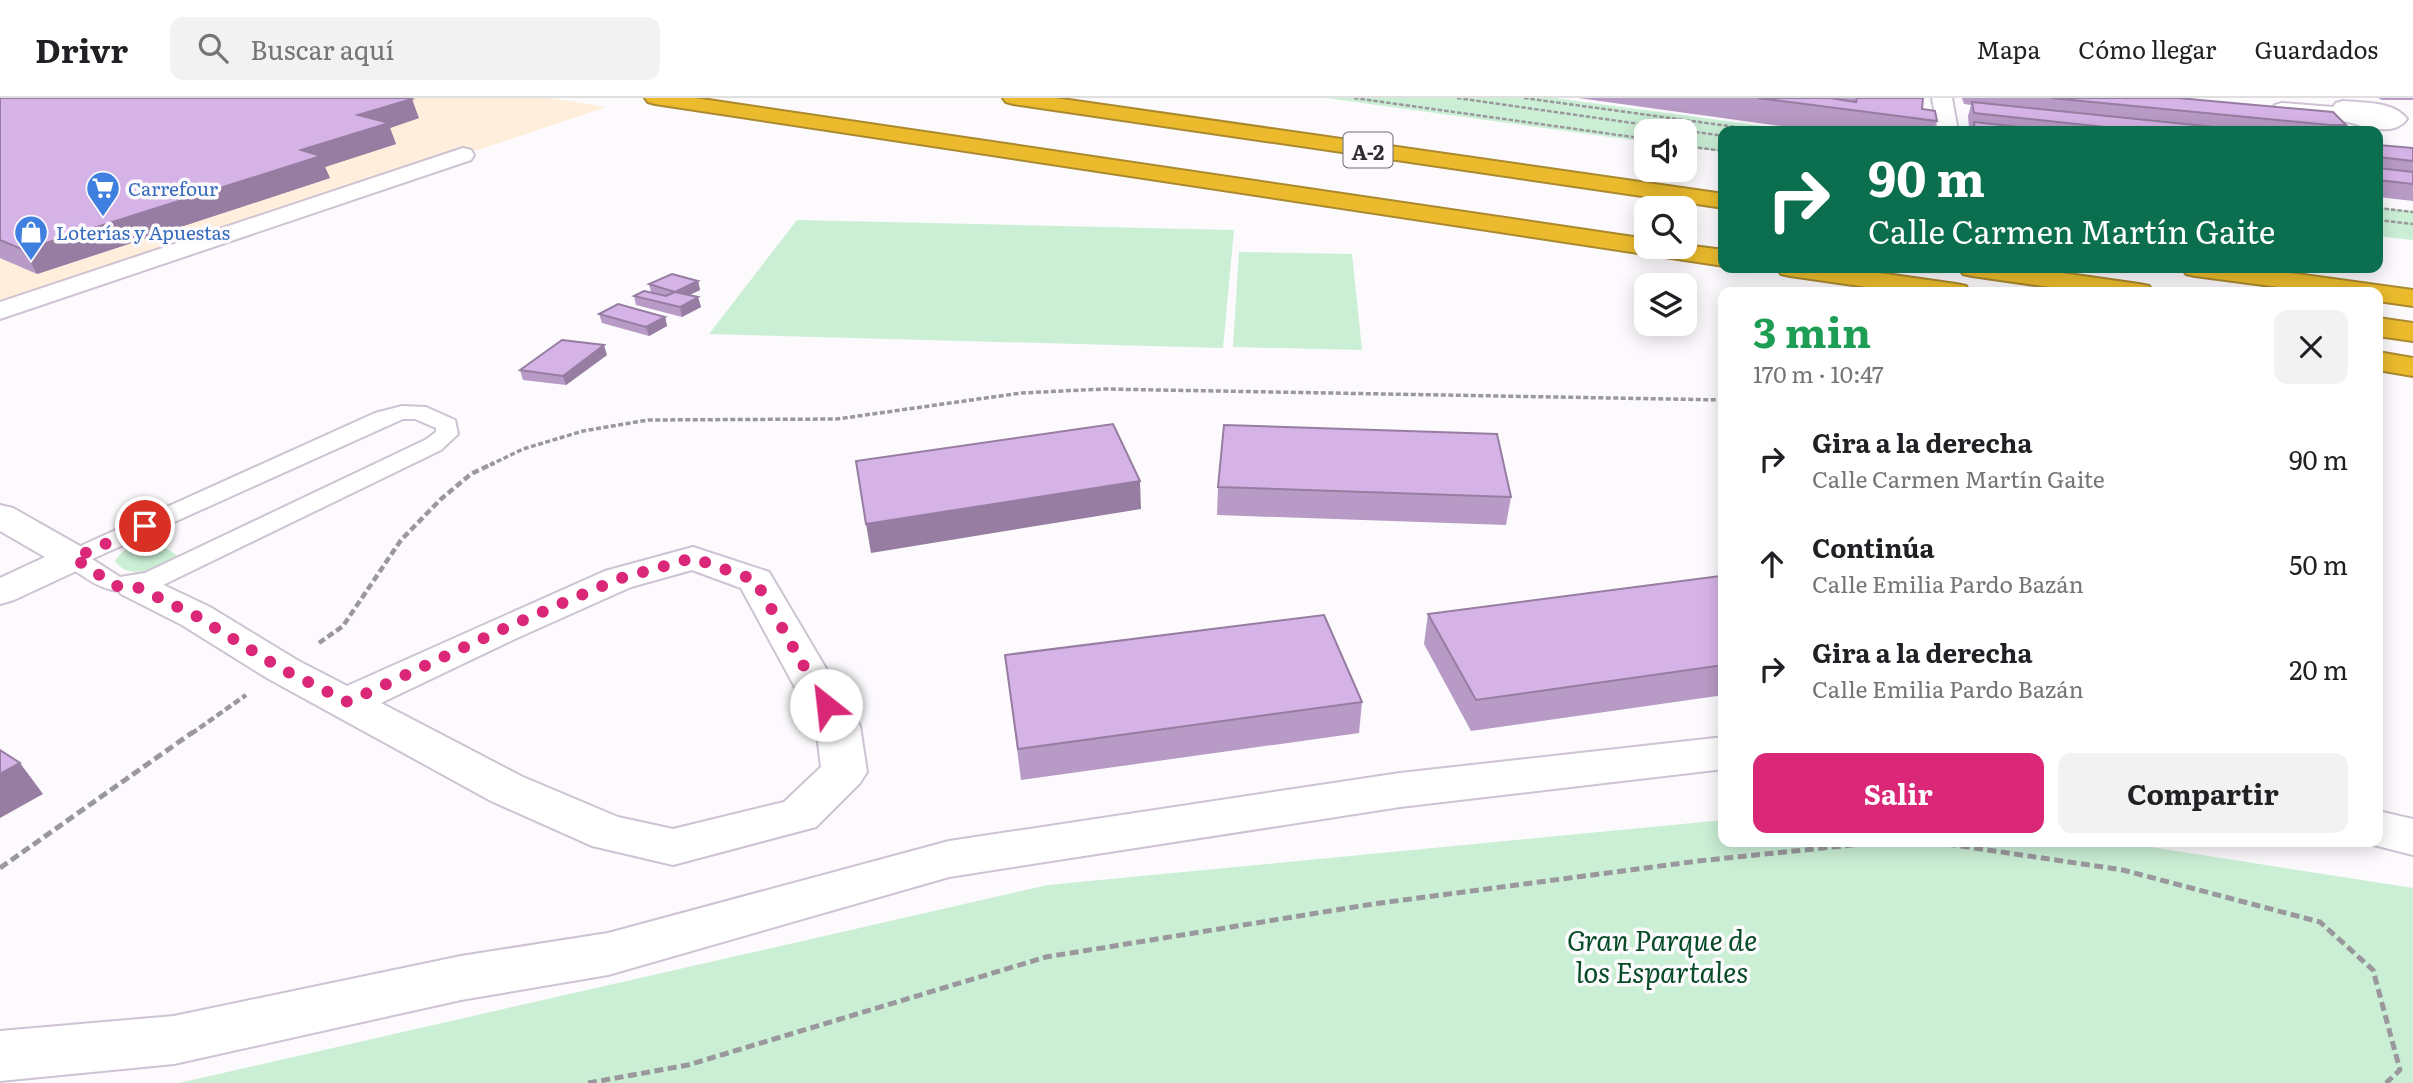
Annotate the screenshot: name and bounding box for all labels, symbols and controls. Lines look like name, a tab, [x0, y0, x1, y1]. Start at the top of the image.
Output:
search box	[170, 17, 660, 80]
text: Drivr	[35, 24, 128, 73]
icon: search	[194, 29, 232, 67]
text: Buscar aquí	[250, 29, 394, 68]
text: Mapa	[1976, 31, 2040, 66]
text: Cómo llegar	[2078, 31, 2216, 66]
text: Guardados	[2254, 31, 2378, 66]
map controls	[1634, 119, 1697, 336]
button: sound	[1634, 119, 1697, 182]
road number: A-2	[1344, 132, 1392, 168]
text: 90 m	[1868, 139, 1985, 212]
icon: right	[1753, 154, 1844, 245]
supermarket icon: Carrefour	[84, 169, 122, 218]
place label: Carrefour	[128, 174, 218, 202]
button: search	[1634, 196, 1697, 259]
text: Calle Carmen Martín Gaite	[1868, 206, 2275, 254]
shop icon: Loterías y Apuestas	[12, 213, 50, 262]
place label: Loterías y Apuestas	[56, 218, 230, 246]
button: layers	[1634, 273, 1697, 336]
text: 3 min	[1753, 299, 1871, 361]
button: close	[2274, 310, 2348, 384]
text: 170 m · 10:47	[1753, 356, 1884, 390]
text: Gira a la derecha	[1812, 422, 2032, 461]
text: 90 m	[2289, 439, 2348, 478]
icon: right	[1753, 440, 1791, 478]
text: Calle Carmen Martín Gaite	[1812, 461, 2105, 495]
pin	[115, 496, 175, 556]
icon: arrive	[126, 507, 164, 545]
text: Continúa	[1812, 527, 1935, 566]
text: 50 m	[2289, 544, 2348, 583]
icon: ahead	[1753, 545, 1791, 583]
text: Calle Emilia Pardo Bazán	[1812, 566, 2084, 600]
text: Gira a la derecha	[1812, 632, 2032, 671]
text: 20 m	[2289, 649, 2348, 688]
icon: right	[1753, 650, 1791, 688]
position arrow	[789, 668, 863, 742]
text: Calle Emilia Pardo Bazán	[1812, 671, 2084, 705]
button: Salir	[1753, 753, 2044, 833]
button: Compartir	[2058, 753, 2348, 833]
park label: Gran Parque de los Espartales	[1567, 918, 1757, 992]

